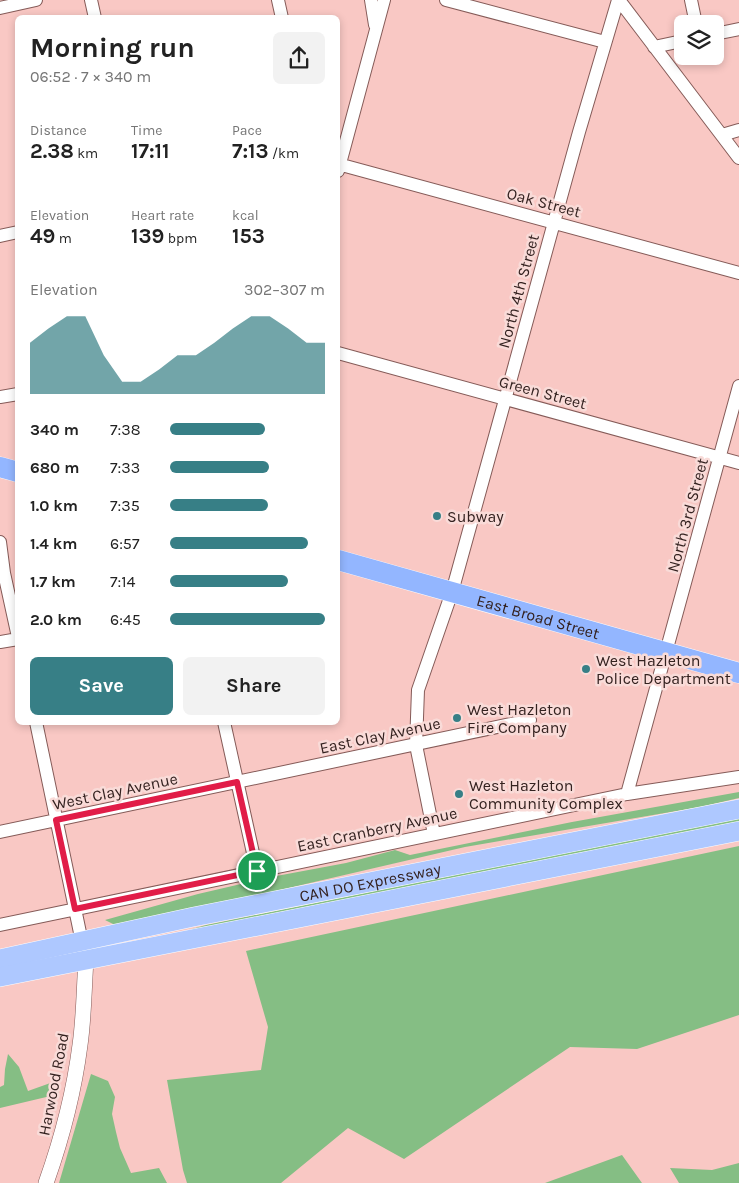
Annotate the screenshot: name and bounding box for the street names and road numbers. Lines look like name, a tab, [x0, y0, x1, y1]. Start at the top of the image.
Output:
street label: Oak Street	[505, 183, 583, 221]
street label: North 4th Street	[494, 232, 543, 350]
street label: Green Street	[497, 372, 589, 413]
street label: North 3rd Street	[663, 456, 712, 574]
street label: East Broad Street	[475, 591, 602, 643]
street label: East Clay Avenue	[318, 713, 442, 758]
street label: West Clay Avenue	[51, 769, 179, 814]
street label: East Cranberry Avenue	[295, 803, 459, 856]
street label: CAN DO Expressway	[298, 859, 443, 906]
street label: Harwood Road	[34, 1031, 73, 1137]

